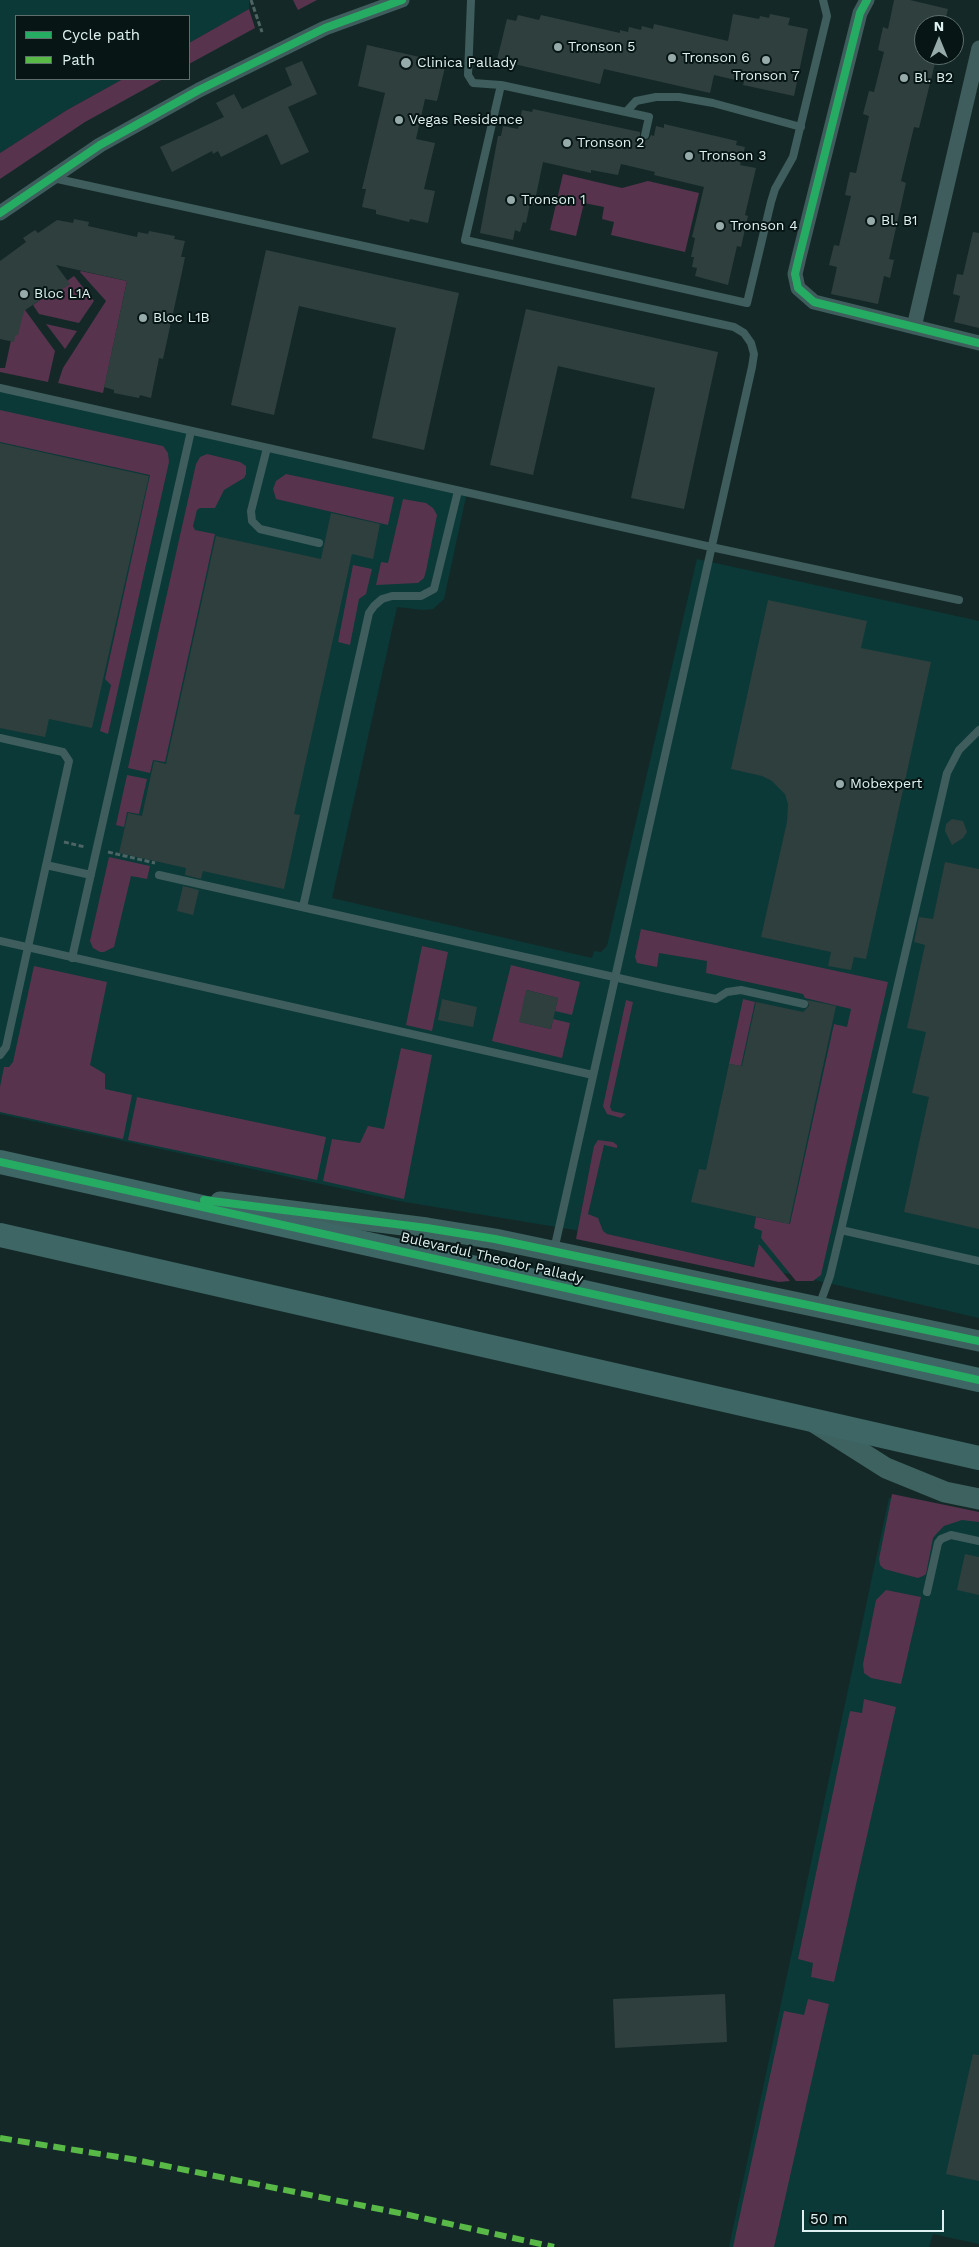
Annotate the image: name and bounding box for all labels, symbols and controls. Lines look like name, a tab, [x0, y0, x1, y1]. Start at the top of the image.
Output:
legend	[15, 15, 190, 80]
north arrow	[914, 15, 964, 65]
text: N	[934, 18, 944, 34]
text: Cycle path	[62, 26, 140, 44]
place label: Tronson 5	[568, 39, 635, 55]
marker: Tronson 5	[552, 41, 564, 53]
place label: Tronson 6	[682, 50, 750, 66]
text: Path	[62, 51, 95, 69]
marker: Tronson 6	[666, 52, 678, 64]
marker: Tronson 7	[760, 54, 772, 66]
place label: Clinica Pallady	[417, 55, 516, 71]
marker: Clinica Pallady	[399, 56, 413, 70]
place label: Tronson 7	[732, 68, 800, 84]
place label: Bl. B2	[914, 70, 953, 86]
marker: Bl. B2	[898, 72, 910, 84]
place label: Vegas Residence	[409, 112, 523, 128]
marker: Vegas Residence	[393, 114, 405, 126]
place label: Tronson 2	[577, 135, 644, 151]
marker: Tronson 2	[561, 137, 573, 149]
place label: Tronson 3	[699, 148, 766, 164]
marker: Tronson 3	[683, 150, 695, 162]
place label: Tronson 1	[521, 192, 586, 208]
marker: Tronson 1	[505, 194, 517, 206]
place label: Bl. B1	[881, 213, 918, 229]
marker: Bl. B1	[865, 215, 877, 227]
place label: Tronson 4	[730, 218, 798, 234]
marker: Tronson 4	[714, 220, 726, 232]
place label: Bloc L1A	[34, 286, 91, 302]
marker: Bloc L1A	[18, 288, 30, 300]
place label: Bloc L1B	[153, 310, 210, 326]
marker: Bloc L1B	[137, 312, 149, 324]
place label: Mobexpert	[850, 776, 922, 792]
marker: Mobexpert	[834, 778, 846, 790]
street label: Bulevardul Theodor Pallady	[399, 1229, 585, 1287]
scale bar	[804, 2200, 946, 2232]
text: 50 m	[810, 2210, 847, 2228]

